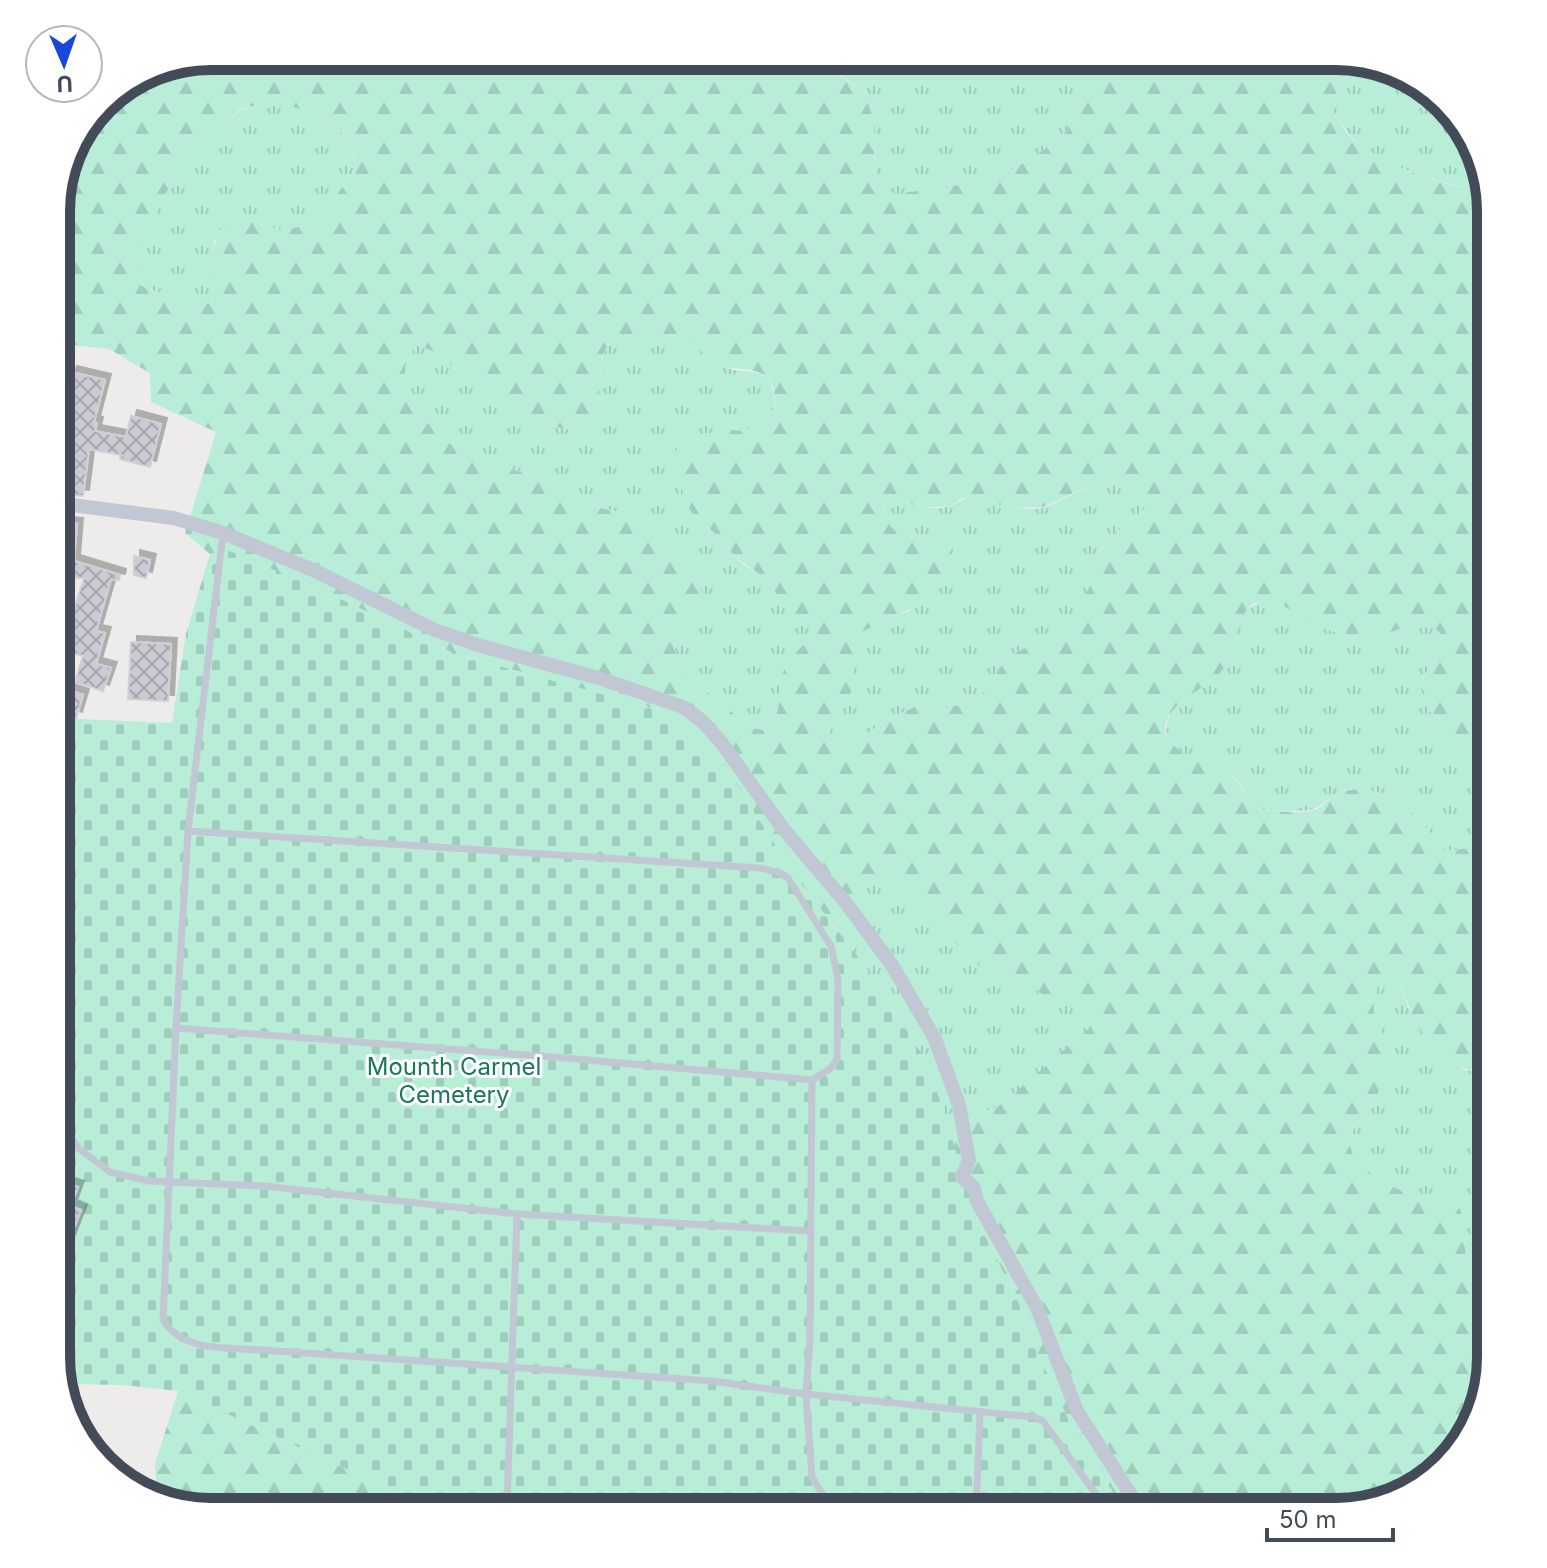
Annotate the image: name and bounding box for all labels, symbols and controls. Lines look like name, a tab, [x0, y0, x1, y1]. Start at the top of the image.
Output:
north arrow	[24, 24, 104, 104]
text: U	[56, 71, 73, 97]
park label: Mounth Carmel Cemetery	[367, 1052, 541, 1109]
scale bar	[1267, 1492, 1393, 1542]
text: 50 m	[1279, 1505, 1337, 1534]

